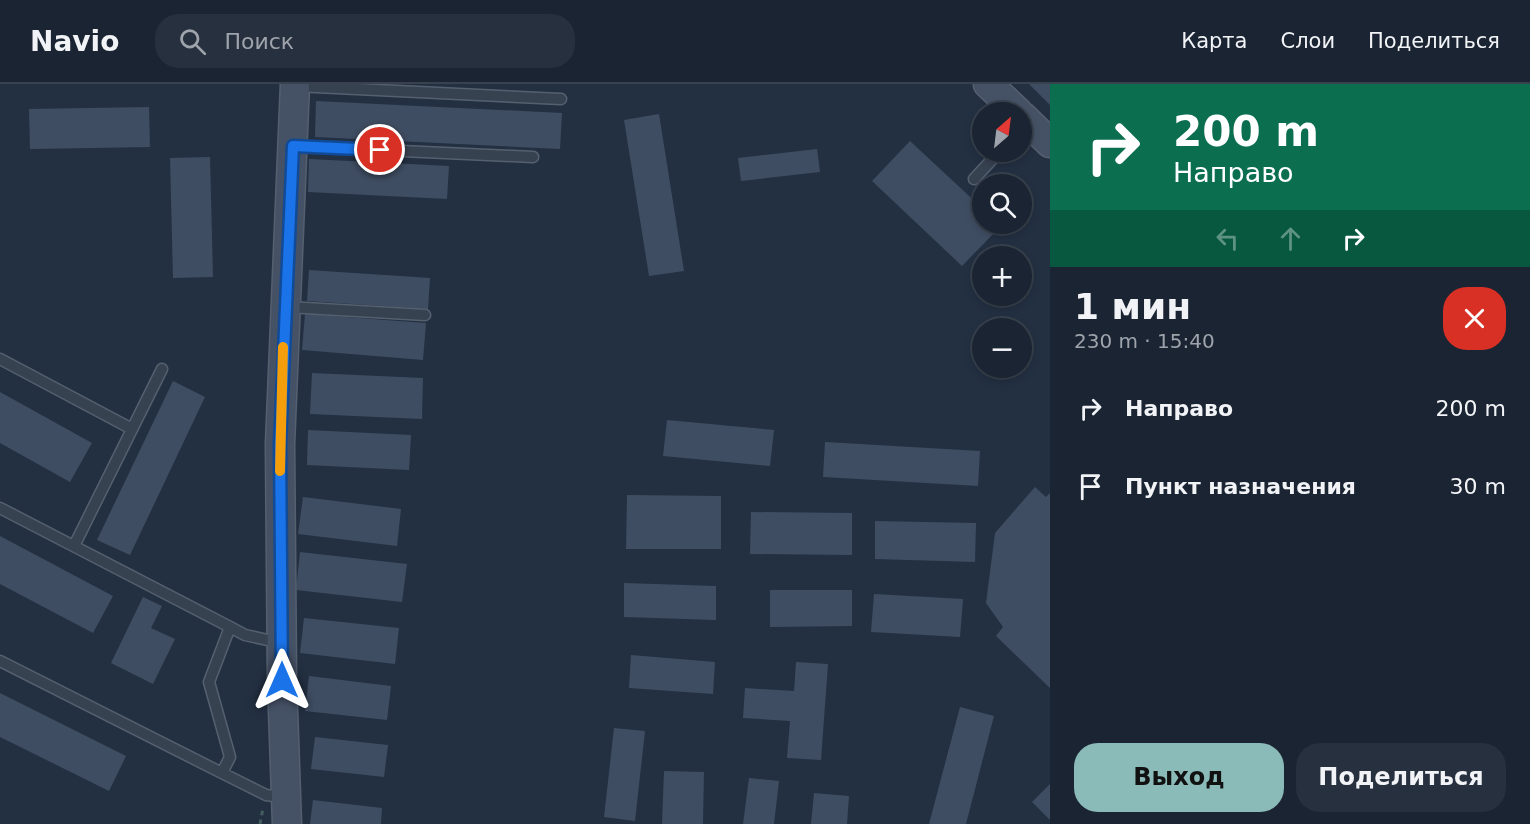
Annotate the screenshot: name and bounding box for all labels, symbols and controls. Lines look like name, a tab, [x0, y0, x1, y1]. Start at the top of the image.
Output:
search box	[155, 14, 575, 68]
text: Navio	[30, 25, 119, 58]
icon: search	[176, 25, 209, 58]
text: Поиск	[224, 29, 294, 54]
text: Карта	[1181, 29, 1247, 53]
text: Слои	[1280, 29, 1335, 53]
text: Поделиться	[1368, 29, 1500, 53]
north arrow	[972, 102, 1032, 162]
map controls	[972, 102, 1032, 378]
text: 200 m	[1173, 107, 1319, 156]
icon: right	[1074, 108, 1152, 186]
pin	[354, 124, 405, 175]
icon: arrive	[363, 133, 396, 166]
text: Направо	[1173, 157, 1294, 188]
button: search	[972, 174, 1032, 234]
icon: left	[1211, 222, 1244, 255]
icon: ahead	[1274, 222, 1307, 255]
icon: right	[1337, 222, 1370, 255]
button: +	[972, 246, 1032, 306]
text: 1 мин	[1074, 286, 1191, 327]
button: close	[1443, 287, 1506, 350]
button: −	[972, 318, 1032, 378]
text: 230 m · 15:40	[1074, 329, 1215, 353]
icon: right	[1074, 392, 1107, 425]
text: Направо	[1125, 396, 1233, 421]
text: 200 m	[1436, 396, 1506, 421]
icon: arrive	[1074, 470, 1107, 503]
text: Пункт назначения	[1125, 474, 1356, 499]
text: 30 m	[1450, 474, 1506, 499]
position arrow	[250, 648, 314, 712]
button: Выход	[1074, 743, 1284, 812]
button: Поделиться	[1296, 743, 1506, 812]

